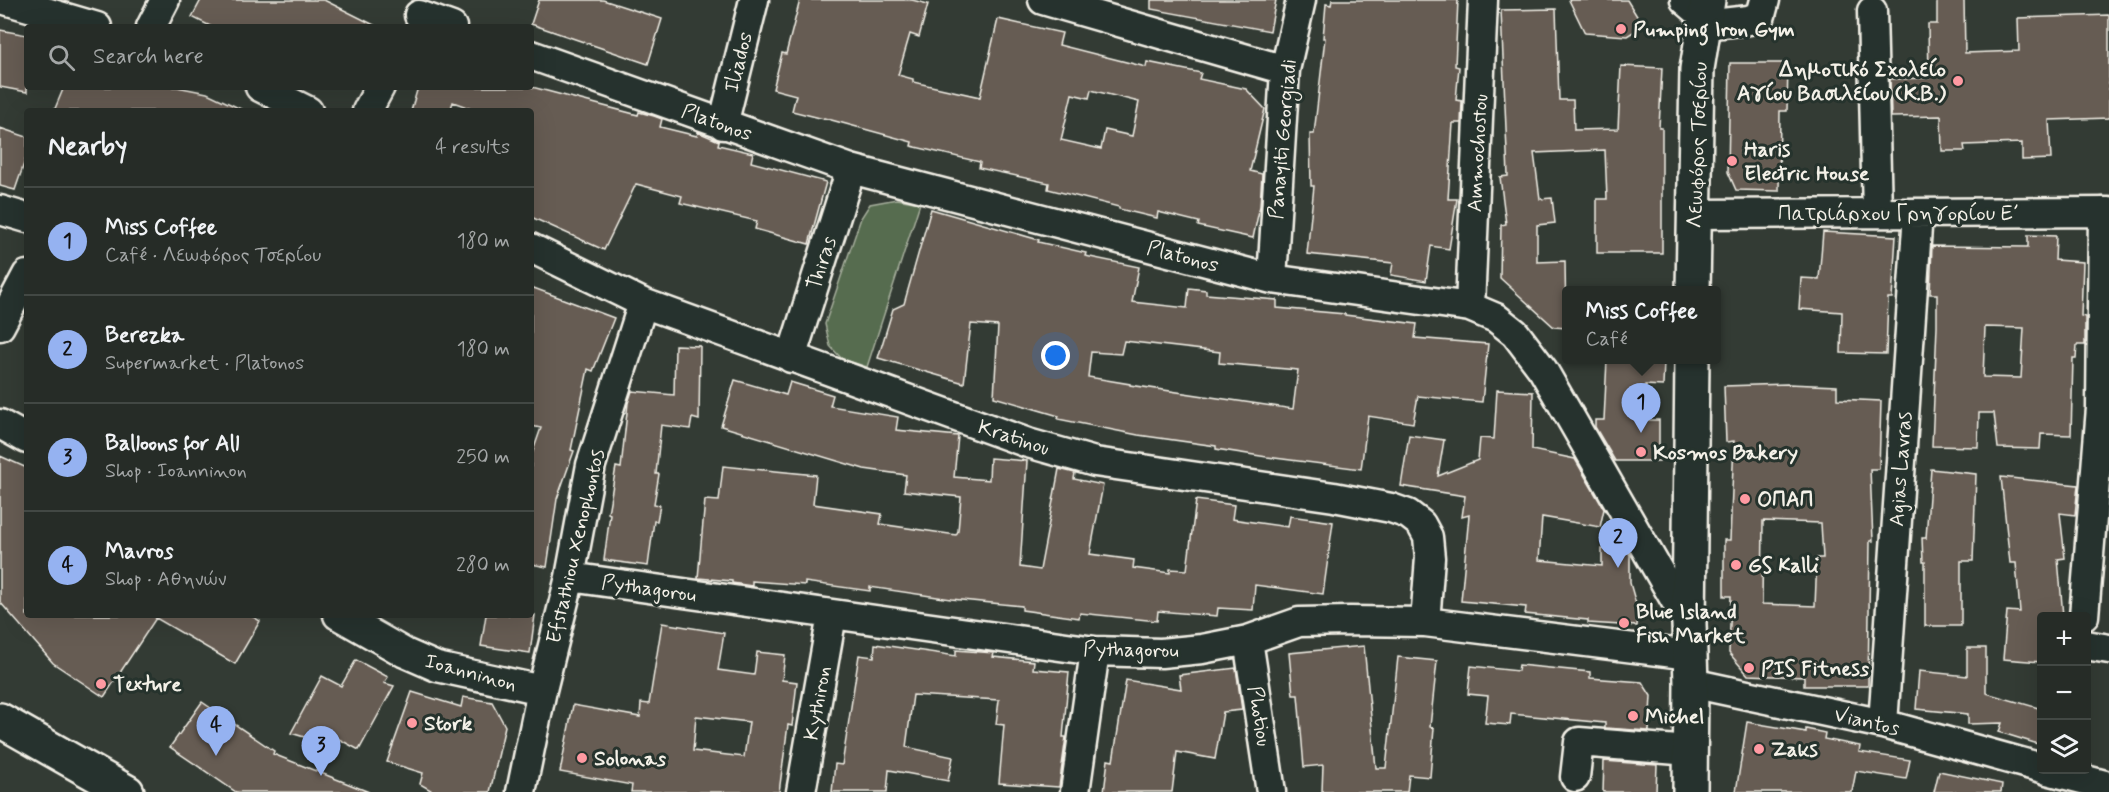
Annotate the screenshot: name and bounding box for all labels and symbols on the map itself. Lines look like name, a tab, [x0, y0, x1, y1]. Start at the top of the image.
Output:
place label: Pumping Iron Gym	[1633, 16, 1795, 46]
marker: Pumping Iron Gym	[1614, 22, 1628, 36]
street label: Iliados	[718, 29, 760, 96]
place label: Δημοτικό Σχολείο Αγίου Βασιλείου (Κ.Β.)	[1737, 56, 1947, 108]
street label: Panayiti Georgiadi	[1262, 58, 1305, 220]
street label: Λεωφόρος Τσερίου	[1681, 61, 1715, 229]
marker: Δημοτικό Σχολείο Αγίου Βασιλείου (Κ.Β.)	[1951, 74, 1965, 88]
street label: Ammochostou	[1461, 93, 1495, 213]
street label: Platonos	[678, 97, 756, 149]
place label: Haris Electric House	[1744, 136, 1870, 188]
marker: Haris Electric House	[1725, 154, 1739, 168]
street label: Πατριάρχου Γρηγορίου Ε΄	[1778, 200, 2026, 228]
street label: Thiras	[800, 233, 844, 294]
street label: Platonos	[1144, 234, 1222, 280]
your location	[1041, 341, 1070, 370]
pin: 1	[1622, 384, 1660, 433]
street label: Agias Lavras	[1883, 411, 1919, 527]
street label: Kratinou	[974, 413, 1053, 463]
place label: Kosmos Bakery	[1653, 439, 1798, 467]
marker: Kosmos Bakery	[1634, 445, 1648, 459]
street label: Efstathiou Xenophontos	[540, 446, 612, 646]
place label: ΟΠΑΠ	[1757, 486, 1813, 514]
marker: ΟΠΑΠ	[1738, 492, 1752, 506]
pin: 2	[1598, 518, 1638, 568]
place label: GS Kalli	[1748, 552, 1819, 580]
marker: GS Kalli	[1729, 558, 1743, 572]
street label: Pythagorou	[600, 568, 698, 610]
place label: Blue Island Fish Market	[1636, 598, 1746, 650]
marker: Blue Island Fish Market	[1617, 616, 1631, 630]
street label: Pythagorou	[1083, 635, 1179, 665]
street label: Ioanninon	[422, 647, 520, 699]
place label: PIS Fitness	[1761, 655, 1870, 683]
marker: PIS Fitness	[1742, 661, 1756, 675]
street label: Kythiron	[798, 664, 838, 743]
place label: Texture	[113, 671, 182, 699]
marker: Texture	[94, 677, 108, 691]
street label: Photiou	[1240, 684, 1278, 748]
street label: Viantos	[1831, 701, 1902, 743]
place label: Michel	[1645, 703, 1704, 731]
pin: 4	[196, 706, 236, 756]
marker: Michel	[1626, 709, 1640, 723]
place label: Stork	[424, 710, 473, 738]
marker: Stork	[405, 716, 419, 730]
pin: 3	[302, 726, 340, 776]
place label: Zaks	[1771, 736, 1818, 764]
marker: Zaks	[1752, 742, 1766, 756]
place label: Solonas	[594, 745, 667, 773]
marker: Solonas	[575, 751, 589, 765]

